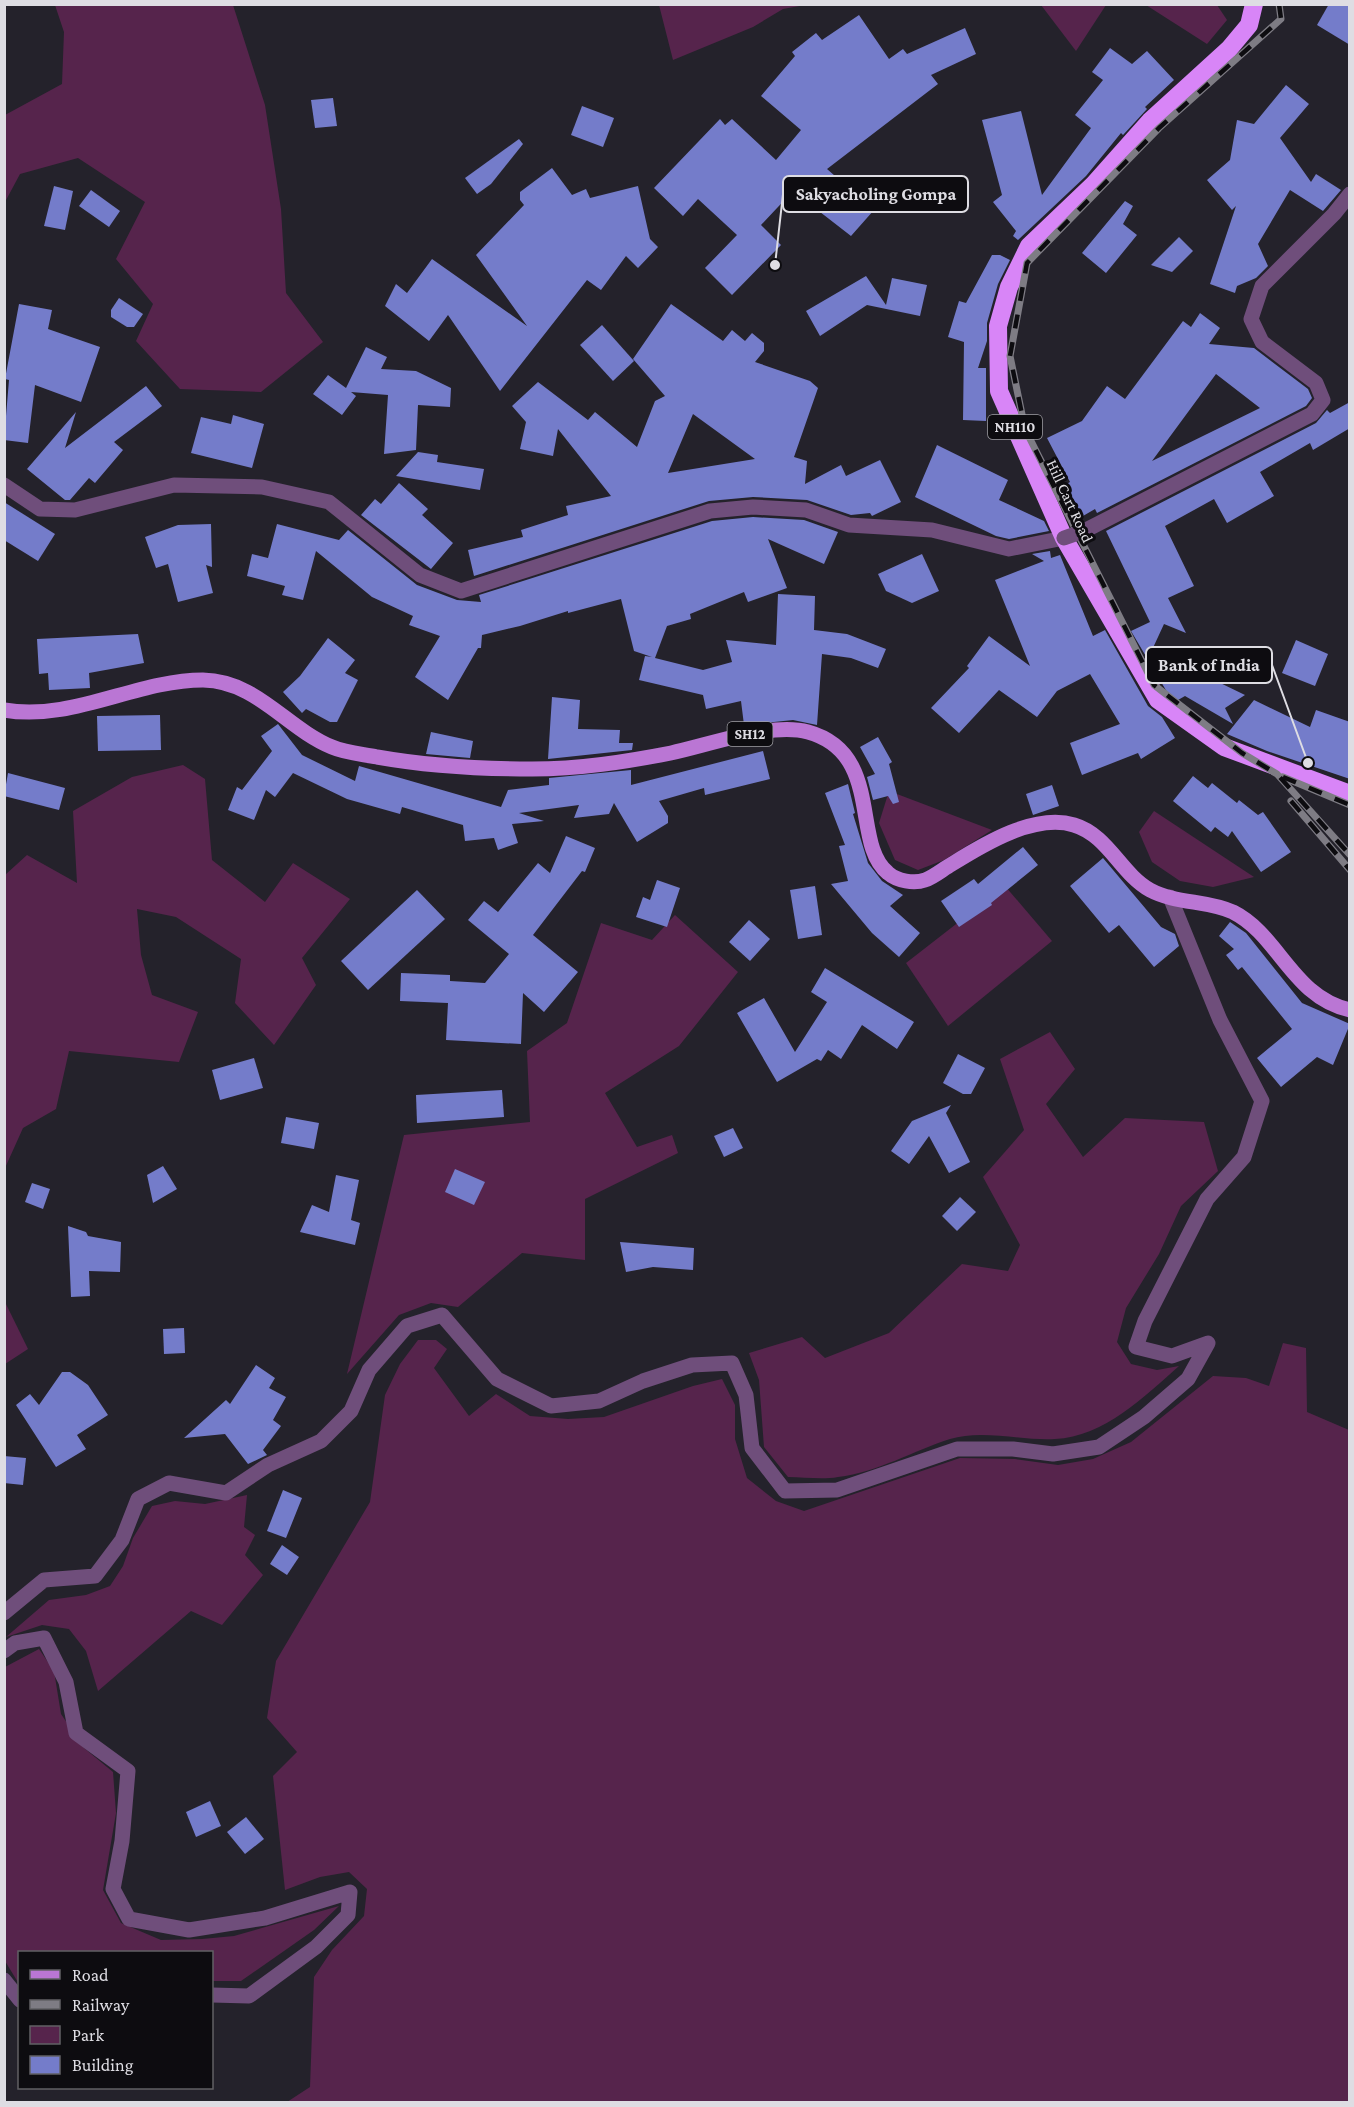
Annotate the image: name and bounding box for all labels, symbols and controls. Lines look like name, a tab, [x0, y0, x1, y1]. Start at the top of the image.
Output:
callout: Sakyacholing Gompa	[783, 176, 968, 212]
text: Sakyacholing Gompa	[796, 184, 956, 204]
road number: NH110	[988, 415, 1042, 439]
street label: Hill Cart Road	[1043, 457, 1097, 546]
callout: Bank of India	[1146, 647, 1272, 683]
text: Bank of India	[1158, 655, 1260, 675]
road number: SH12	[728, 722, 772, 746]
legend	[18, 1951, 213, 2089]
text: Road	[72, 1965, 109, 1985]
text: Railway	[72, 1995, 130, 2015]
text: Park	[72, 2025, 104, 2045]
text: Building	[72, 2055, 134, 2075]

